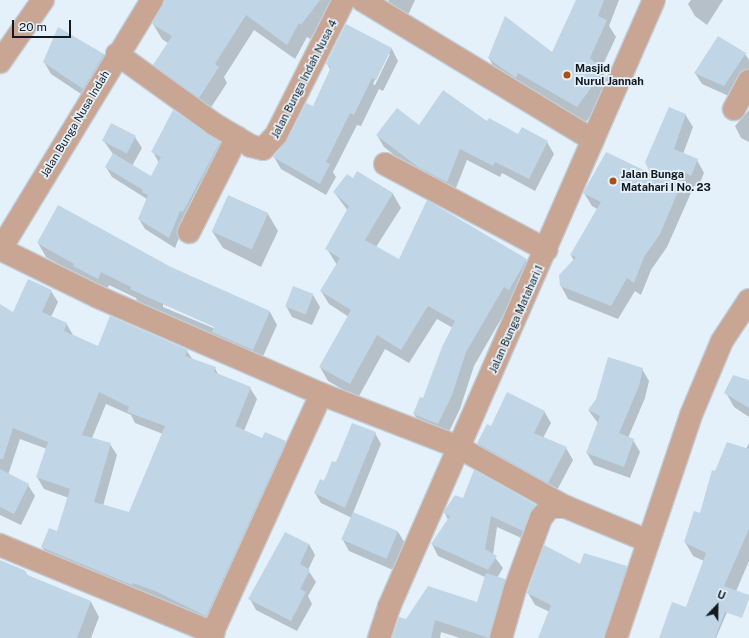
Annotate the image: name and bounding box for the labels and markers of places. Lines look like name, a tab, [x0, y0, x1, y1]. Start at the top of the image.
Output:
place label: Masjid Nurul Jannah	[575, 62, 644, 88]
marker: Masjid Nurul Jannah	[562, 70, 572, 80]
place label: Jalan Bunga Matahari I No. 23	[621, 168, 711, 194]
marker: Jalan Bunga Matahari I No. 23	[608, 176, 618, 186]

